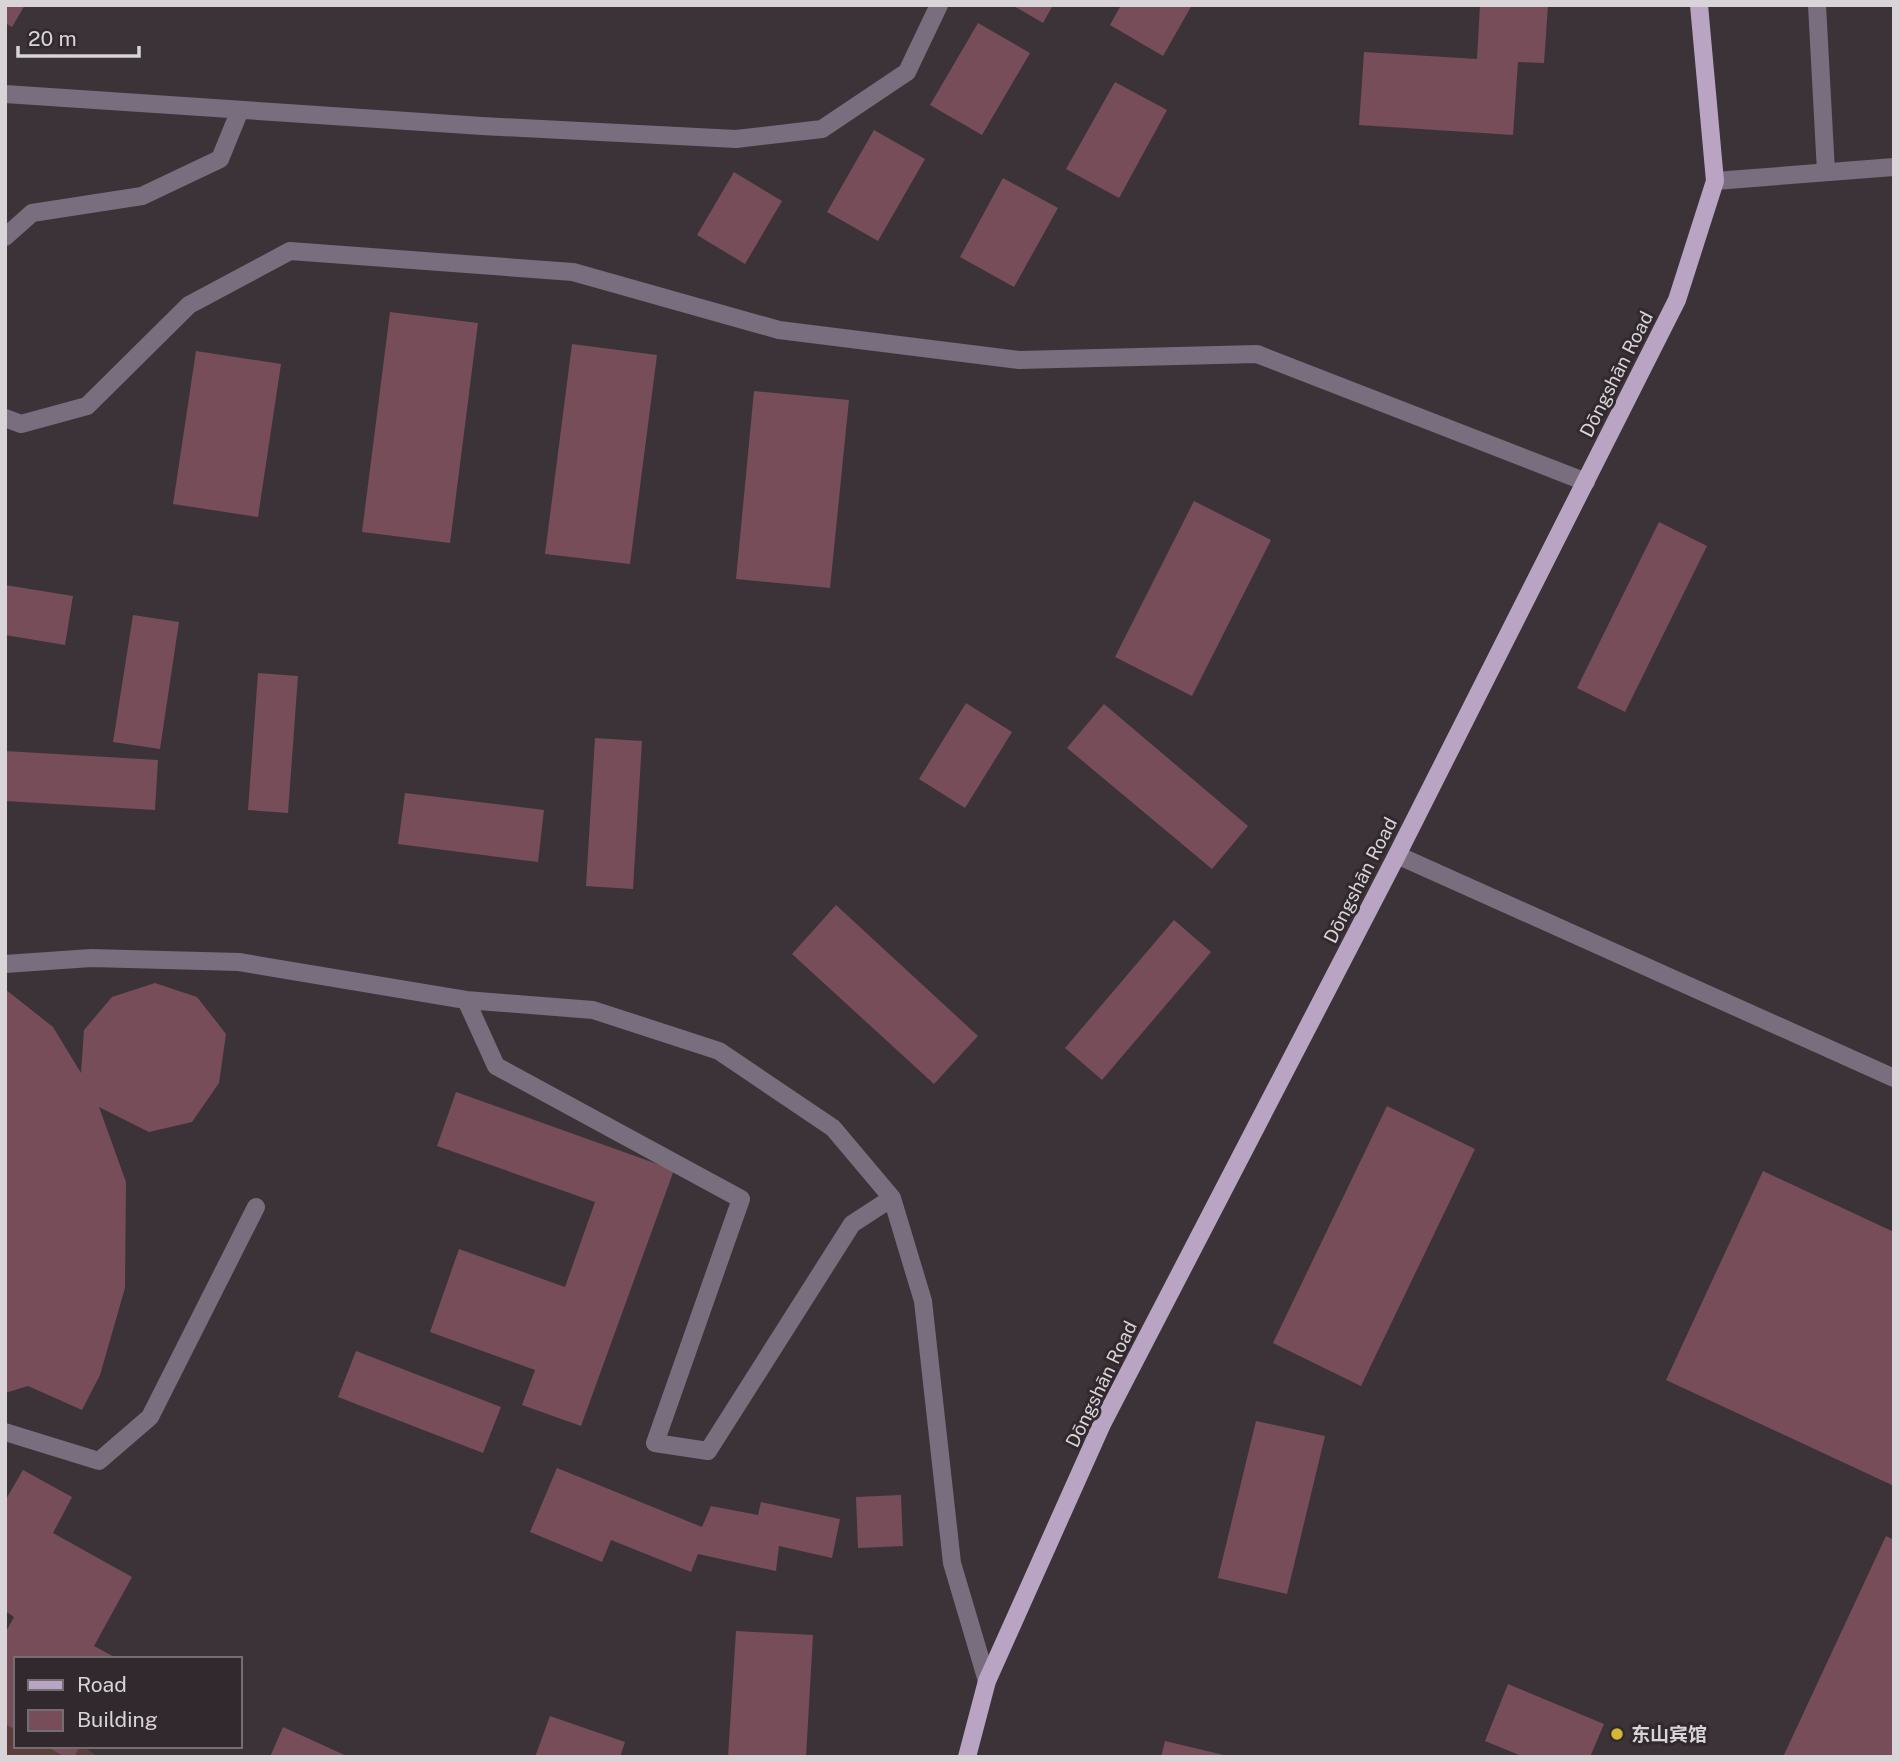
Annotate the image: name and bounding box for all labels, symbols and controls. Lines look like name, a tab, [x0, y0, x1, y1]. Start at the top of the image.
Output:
scale bar	[18, 14, 138, 58]
text: 20 m	[28, 26, 77, 51]
street label: Dōngshān Road	[1575, 308, 1657, 440]
street label: Dōngshān Road	[1319, 814, 1401, 946]
street label: Dōngshān Road	[1061, 1317, 1141, 1451]
legend	[14, 1657, 242, 1748]
text: Road	[77, 1672, 127, 1697]
text: Building	[77, 1707, 158, 1732]
place label: 东山宾馆	[1631, 1723, 1707, 1745]
marker: 东山宾馆	[1609, 1726, 1625, 1742]

